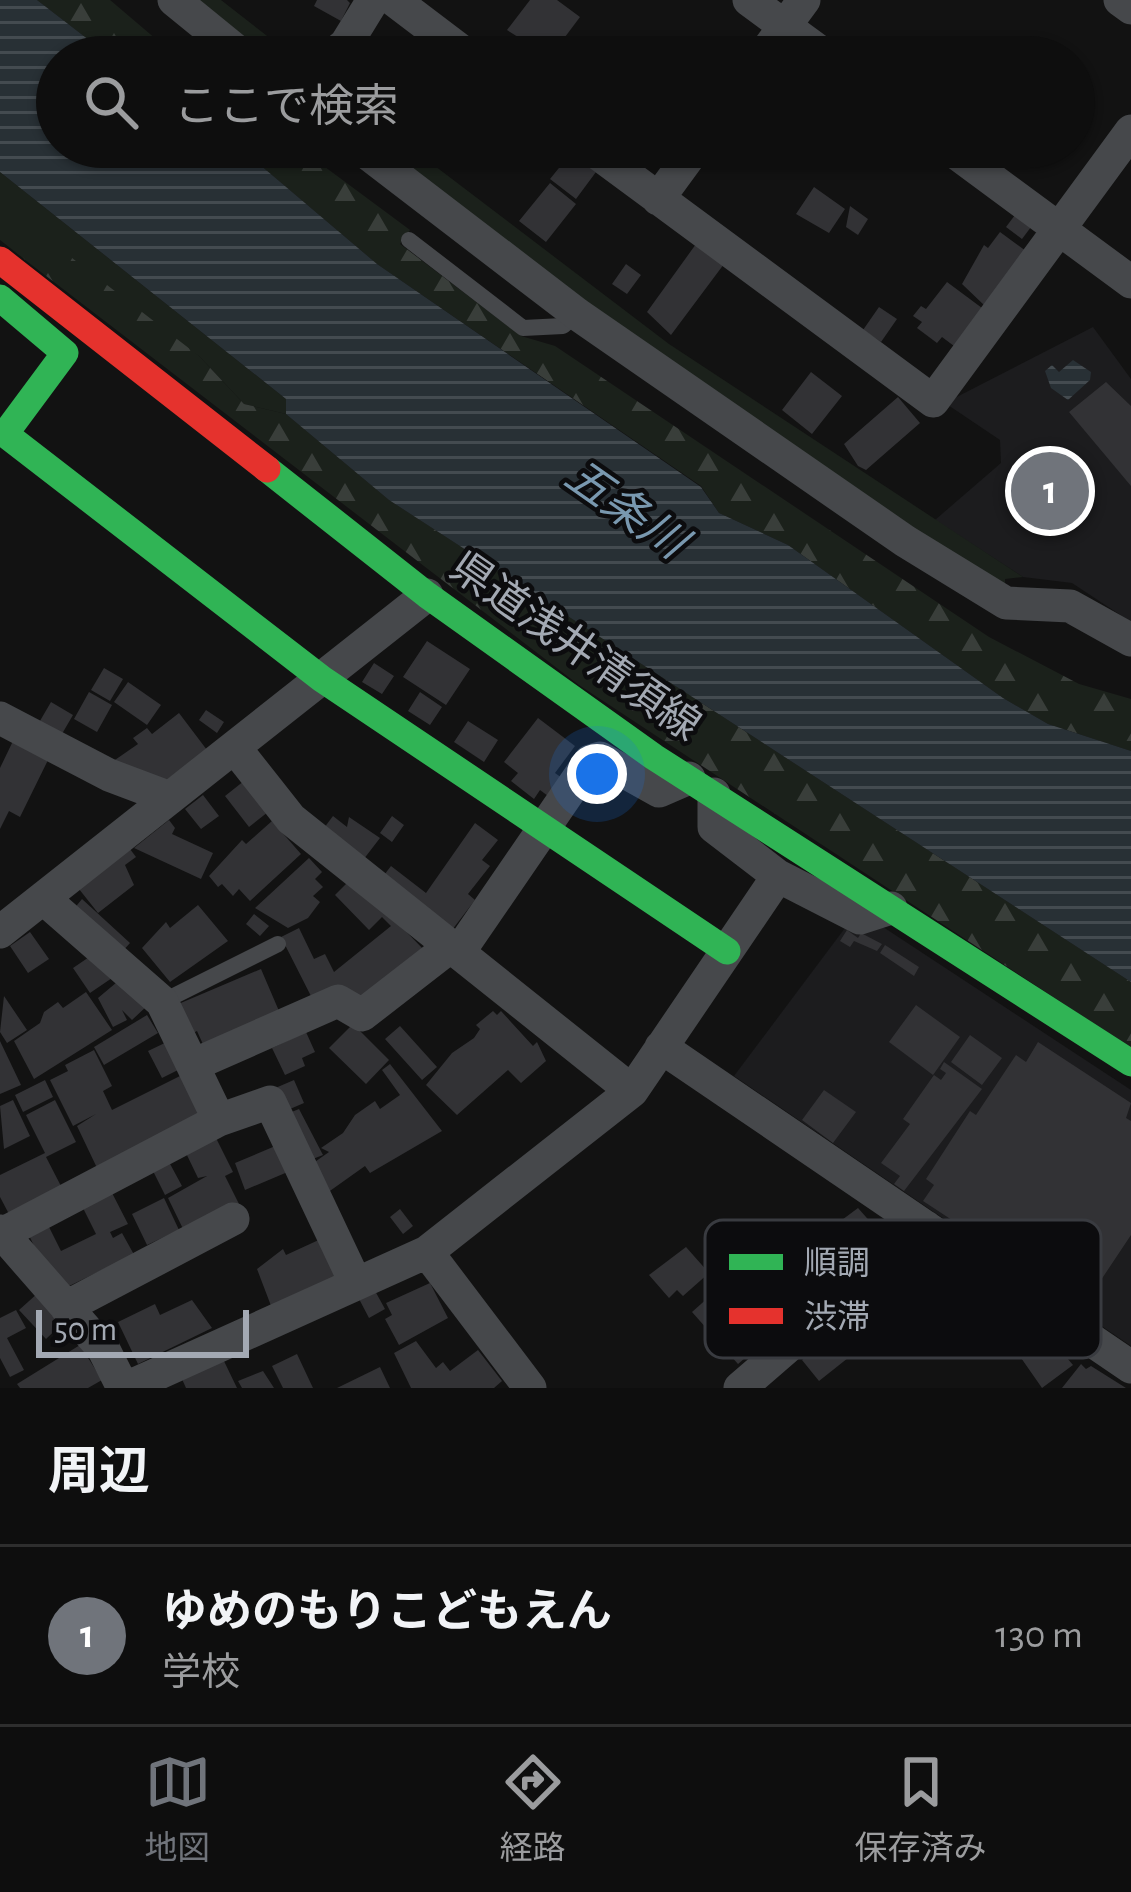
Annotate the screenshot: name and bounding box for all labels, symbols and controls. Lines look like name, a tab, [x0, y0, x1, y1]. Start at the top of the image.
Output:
search box	[36, 36, 1095, 168]
icon: search	[78, 69, 144, 135]
text: ここで検索	[174, 85, 399, 130]
pin: 1	[1011, 446, 1089, 536]
water label: 五条川	[557, 451, 698, 569]
street label: 県道浅井清須線	[443, 544, 709, 749]
your location	[567, 744, 627, 804]
legend	[705, 1220, 1101, 1358]
text: 順調	[804, 1247, 870, 1281]
text: 渋滞	[804, 1300, 870, 1335]
scale bar	[36, 1304, 249, 1357]
text: 50 m	[54, 1314, 117, 1347]
text: 周辺	[48, 1447, 150, 1498]
text: ゆめのもりこどもえん	[162, 1590, 612, 1635]
text: 1	[80, 1616, 94, 1655]
text: 130 m	[995, 1616, 1083, 1655]
text: 学校	[162, 1654, 240, 1693]
tab: 地図	[145, 1749, 211, 1870]
tab: 経路	[500, 1749, 566, 1870]
tab: 保存済み	[855, 1749, 987, 1870]

